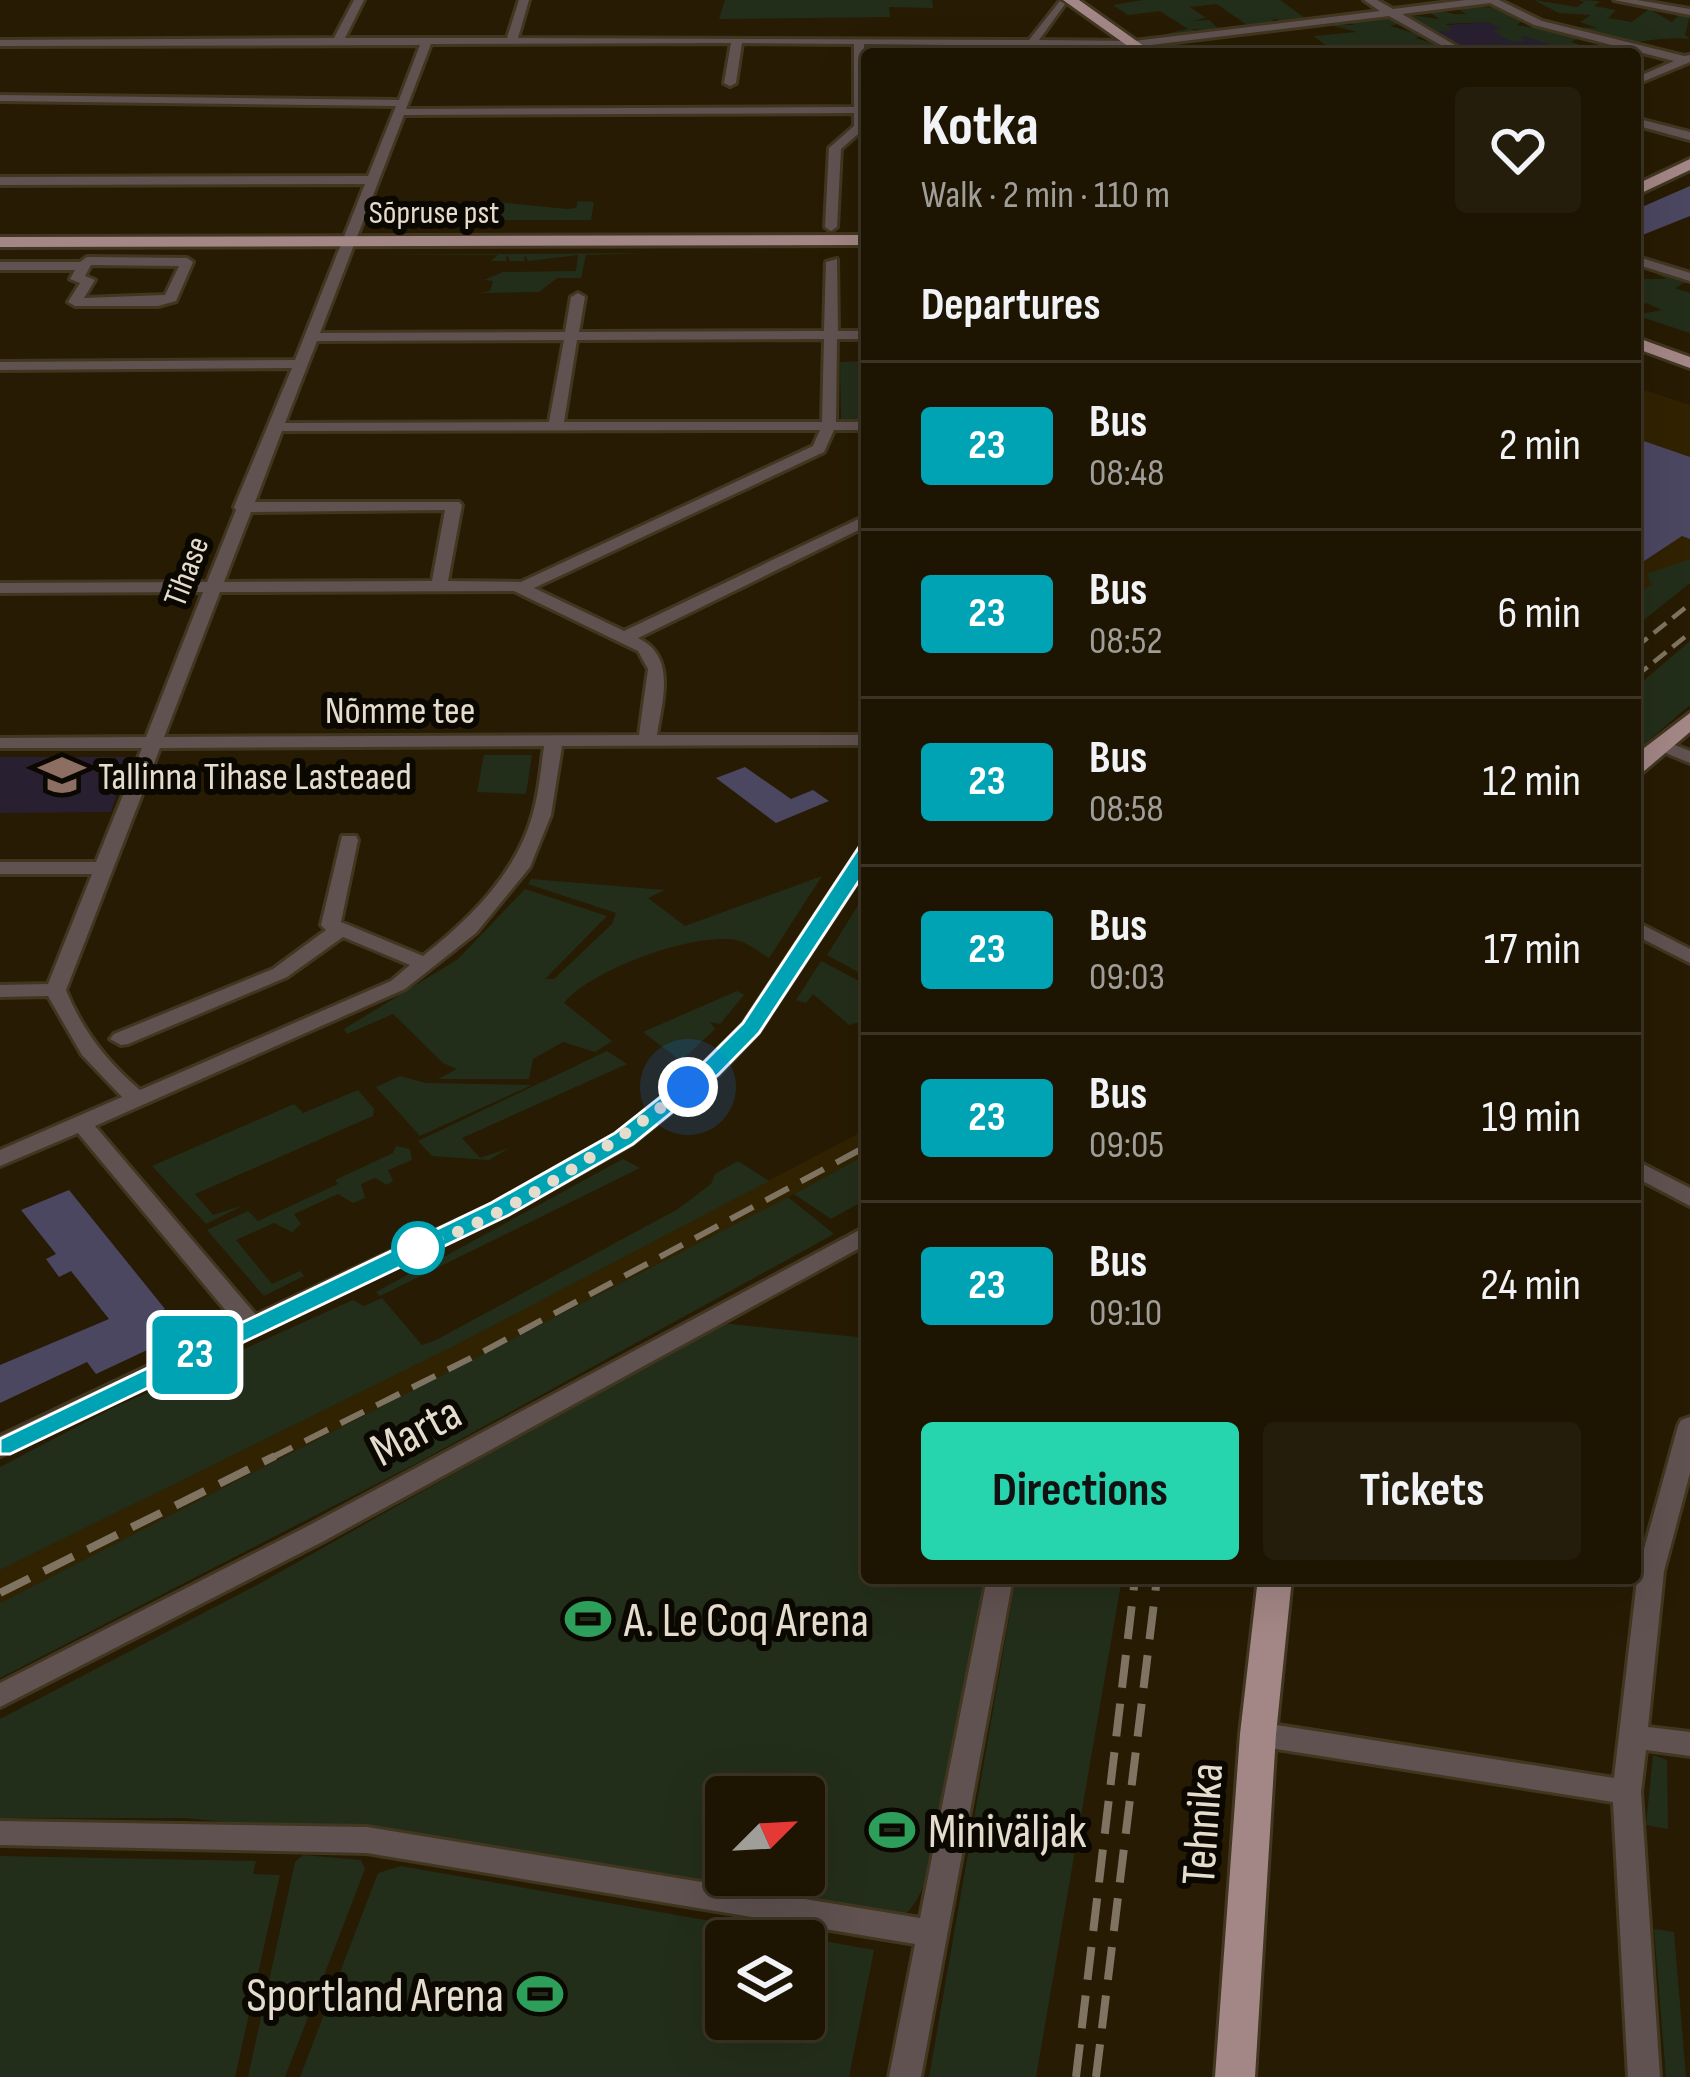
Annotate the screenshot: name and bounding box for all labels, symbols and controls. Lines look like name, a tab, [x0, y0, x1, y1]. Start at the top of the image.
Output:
button: heart	[1455, 87, 1581, 213]
text: Kotka	[921, 93, 1039, 161]
text: Walk · 2 min · 110 m	[921, 172, 1170, 219]
street label: Sõpruse pst	[369, 193, 499, 233]
text: Departures	[921, 278, 1100, 333]
text: Bus	[1089, 395, 1147, 450]
text: 2 min	[1499, 418, 1581, 473]
text: 23	[968, 420, 1006, 471]
text: 08:48	[1089, 450, 1164, 497]
street label: Tihase	[155, 531, 218, 612]
text: Bus	[1089, 563, 1147, 618]
text: 6 min	[1498, 586, 1581, 641]
text: 23	[968, 588, 1006, 639]
text: 08:52	[1089, 618, 1163, 665]
street label: Nõmme tee	[325, 688, 475, 735]
text: Bus	[1089, 731, 1147, 786]
school or university icon: Tallinna Tihase Lasteaed	[37, 750, 87, 800]
place label: Tallinna Tihase Lasteaed	[98, 754, 412, 801]
text: 12 min	[1483, 754, 1581, 809]
text: 23	[968, 756, 1006, 807]
text: 08:58	[1089, 786, 1164, 833]
text: Bus	[1089, 899, 1147, 954]
text: 17 min	[1484, 922, 1581, 977]
text: 23	[968, 924, 1006, 975]
text: 09:03	[1089, 954, 1165, 1001]
your location	[658, 1057, 718, 1117]
text: Bus	[1089, 1067, 1147, 1122]
text: 19 min	[1482, 1090, 1581, 1145]
text: 23	[968, 1092, 1006, 1143]
text: 09:05	[1089, 1122, 1164, 1169]
unlabelled marker	[393, 1223, 443, 1273]
text: Bus	[1089, 1235, 1147, 1290]
text: 24 min	[1480, 1258, 1581, 1313]
text: 23	[968, 1260, 1006, 1311]
text: 09:10	[1089, 1290, 1162, 1337]
line badge: 23	[141, 1316, 249, 1394]
text: 23	[176, 1329, 214, 1380]
street label: Marta	[361, 1385, 471, 1479]
button: Directions	[921, 1422, 1239, 1560]
button: Tickets	[1263, 1422, 1581, 1560]
place label: A. Le Coq Arena	[623, 1593, 869, 1650]
sports icon: A. Le Coq Arena	[563, 1594, 613, 1644]
street label: Tehnika	[1171, 1761, 1236, 1887]
north arrow	[705, 1776, 825, 1896]
map controls	[705, 1776, 825, 2040]
place label: Miniväljak	[928, 1804, 1087, 1861]
sports icon: Miniväljak	[867, 1805, 917, 1855]
button: layers	[705, 1920, 825, 2040]
place label: Sportland Arena	[246, 1968, 504, 2025]
sports icon: Sportland Arena	[515, 1969, 565, 2019]

